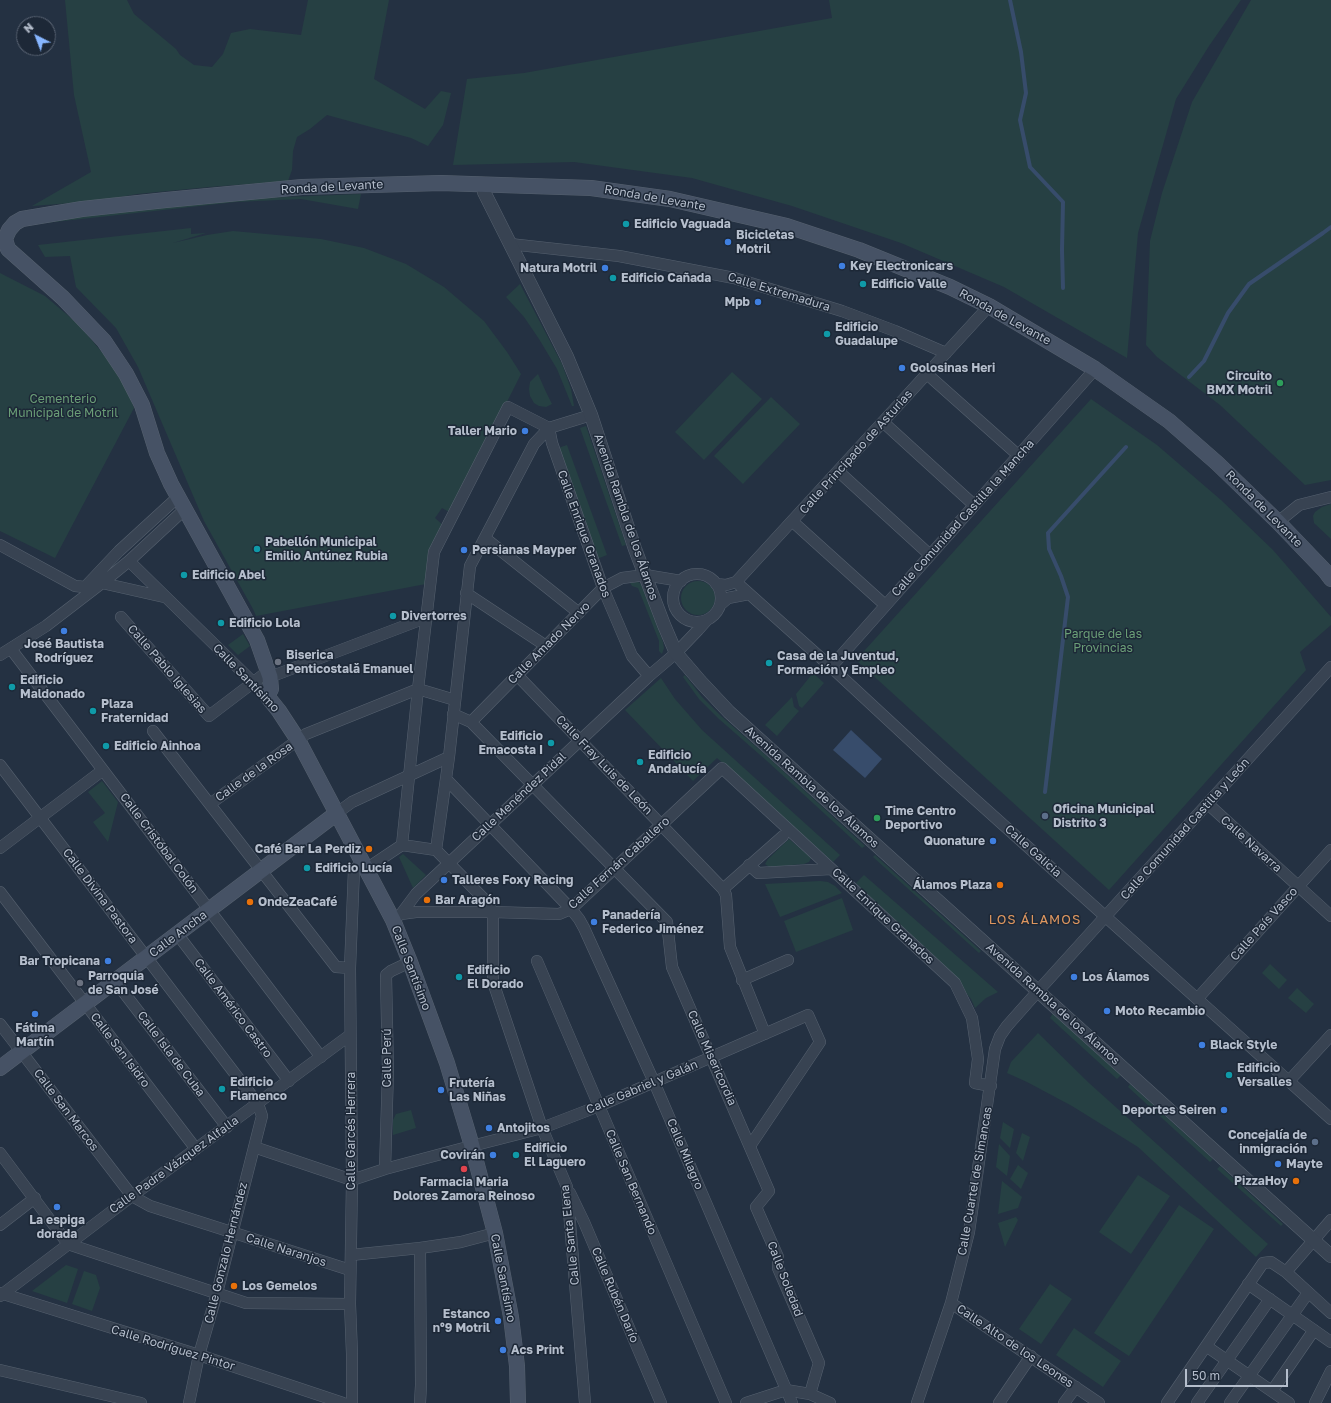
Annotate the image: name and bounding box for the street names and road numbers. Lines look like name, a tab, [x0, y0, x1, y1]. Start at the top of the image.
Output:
street label: Ronda de Levante	[280, 177, 384, 197]
street label: Ronda de Levante	[603, 182, 707, 214]
street label: Calle Extremadura	[726, 270, 832, 314]
street label: Ronda de Levante	[957, 286, 1053, 348]
street label: Calle Principado de Asturias	[796, 387, 916, 517]
street label: Avenida Rambla de los Álamos	[591, 432, 661, 602]
street label: Calle Comunidad Castilla la Mancha	[889, 436, 1037, 600]
street label: Calle Enrique Granados	[554, 468, 614, 600]
street label: Ronda de Levante	[1223, 468, 1305, 550]
street label: Calle Amado Nervo	[505, 599, 593, 687]
street label: Calle Pablo Iglesias	[125, 622, 209, 716]
street label: Calle Santísimo	[210, 641, 282, 715]
street label: Calle Fray Luis de León	[553, 712, 655, 818]
street label: Avenida Rambla de los Álamos	[742, 723, 882, 851]
street label: Calle de la Rosa	[213, 739, 295, 805]
street label: Calle Menéndez Pidal	[469, 749, 569, 845]
street label: Calle Comunidad Castilla y León	[1118, 755, 1252, 903]
street label: Calle Cristóbal Colón	[117, 790, 201, 896]
street label: Calle Navarra	[1217, 813, 1285, 875]
street label: Calle Fernán Caballero	[565, 814, 673, 912]
street label: Calle Galicia	[1002, 822, 1064, 880]
street label: Calle Divina Pastora	[60, 846, 140, 946]
street label: Calle Enrique Granados	[829, 865, 937, 967]
street label: Calle País Vasco	[1227, 884, 1301, 964]
street label: Calle Ancha	[146, 908, 210, 960]
street label: Calle Santísimo	[388, 924, 434, 1012]
street label: Avenida Rambla de los Álamos	[983, 940, 1123, 1068]
street label: Calle Américo Castro	[191, 956, 275, 1060]
street label: Calle Isla de Cuba	[134, 1008, 208, 1100]
street label: Calle Misericordia	[684, 1008, 740, 1108]
street label: Calle San Isidro	[87, 1010, 153, 1090]
street label: Calle Perú	[380, 1028, 394, 1088]
street label: Calle Gabriel y Galán	[584, 1057, 700, 1117]
street label: Calle San Marcos	[30, 1066, 102, 1154]
street label: Calle Garcés Herrera	[344, 1072, 358, 1190]
street label: Calle Cuartel de Simancas	[955, 1105, 995, 1257]
street label: Calle Padre Vázquez Alfalla	[106, 1113, 242, 1217]
street label: Calle Milagro	[664, 1116, 706, 1192]
street label: Calle San Bernando	[602, 1127, 660, 1237]
street label: Calle Gonzalo Hernández	[201, 1181, 251, 1325]
street label: Calle Santa Elena	[558, 1184, 582, 1286]
street label: Calle Naranjos	[244, 1230, 328, 1270]
street label: Calle Santísimo	[487, 1233, 519, 1323]
street label: Calle Soledad	[764, 1239, 806, 1319]
street label: Calle Rubén Darío	[588, 1245, 642, 1345]
street label: Calle Alto de los Leones	[954, 1301, 1076, 1391]
street label: Calle Rodríguez Pintor	[109, 1322, 237, 1374]

